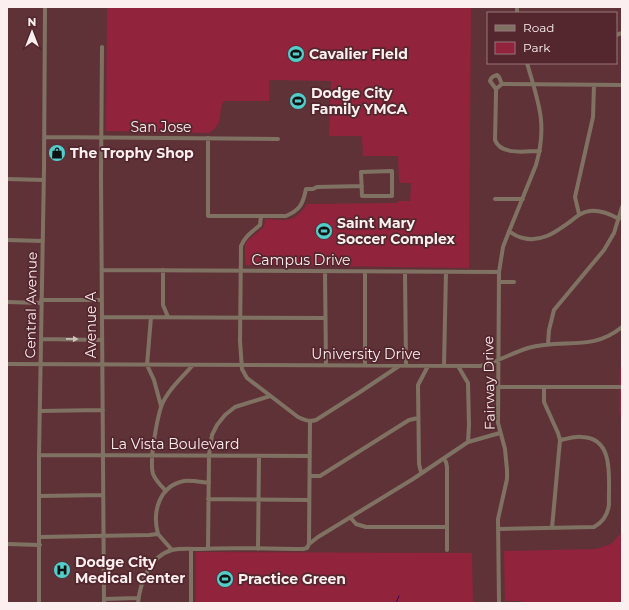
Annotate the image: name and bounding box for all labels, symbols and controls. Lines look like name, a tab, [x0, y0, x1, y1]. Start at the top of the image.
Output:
north arrow	[12, 12, 52, 52]
legend	[487, 12, 617, 64]
text: N	[28, 15, 36, 29]
text: Road	[523, 20, 554, 35]
text: Park	[523, 40, 551, 55]
sports icon: Cavalier FIeld	[286, 44, 306, 64]
place label: Cavalier FIeld	[309, 45, 408, 63]
place label: Dodge City Family YMCA	[311, 84, 407, 118]
sports icon: Dodge City Family YMCA	[288, 91, 308, 111]
street label: San Jose	[130, 118, 192, 136]
shop icon: The Trophy Shop	[47, 143, 67, 163]
place label: The Trophy Shop	[70, 144, 194, 162]
place label: Saint Mary Soccer Complex	[337, 214, 456, 248]
sports icon: Saint Mary Soccer Complex	[314, 221, 334, 241]
street label: Central Avenue	[21, 251, 41, 359]
street label: Campus Drive	[251, 251, 351, 269]
street label: Avenue A	[82, 291, 100, 358]
one-way arrow	[66, 336, 79, 342]
street label: Fairway Drive	[479, 336, 499, 430]
street label: University Drive	[311, 345, 421, 363]
street label: La Vista Boulevard	[111, 435, 239, 453]
place label: Dodge City Medical Center	[75, 553, 185, 587]
hospital icon: Dodge City Medical Center	[52, 560, 72, 580]
sports icon: Practice Green	[215, 569, 235, 589]
place label: Practice Green	[238, 570, 346, 588]

